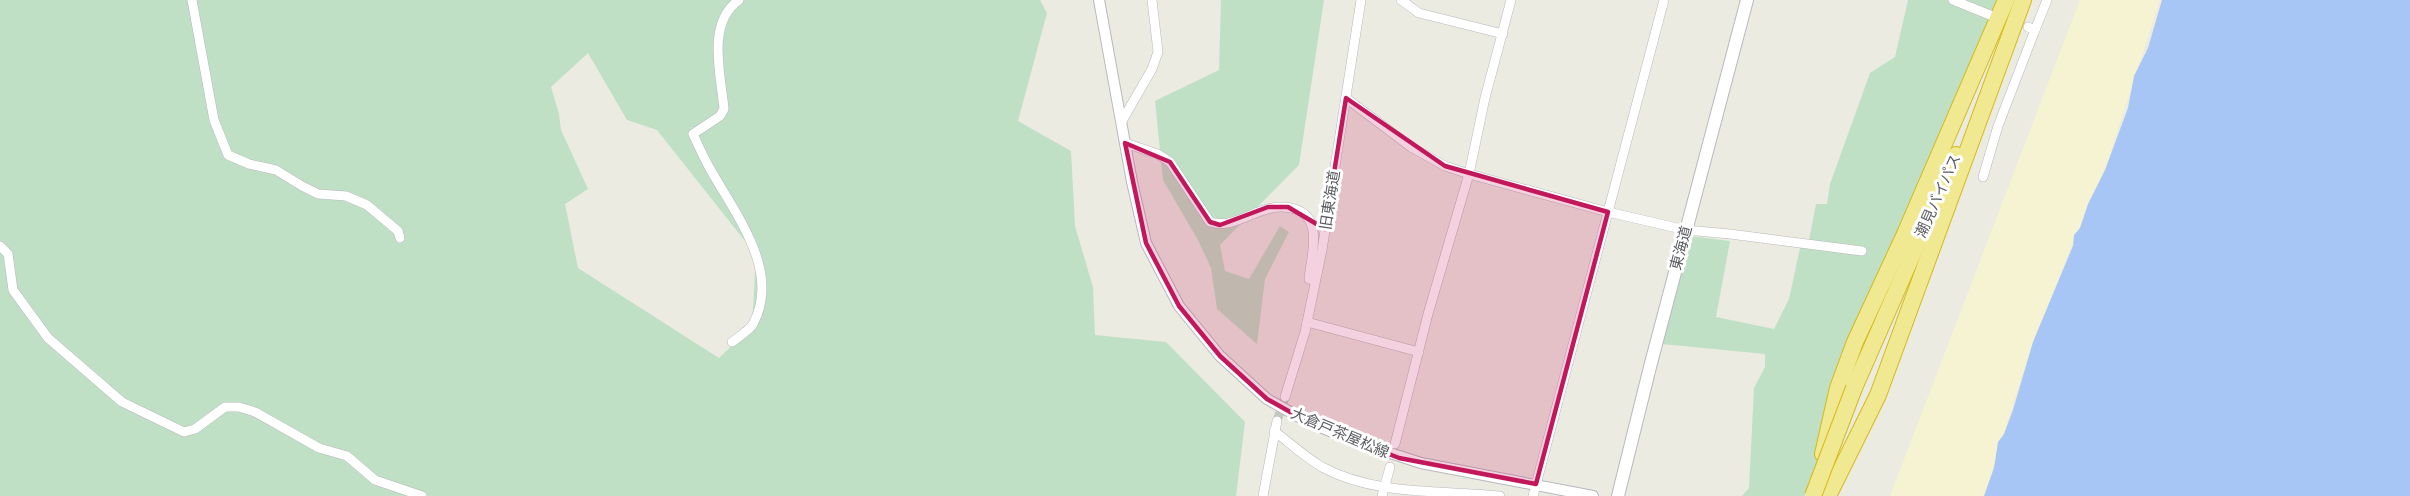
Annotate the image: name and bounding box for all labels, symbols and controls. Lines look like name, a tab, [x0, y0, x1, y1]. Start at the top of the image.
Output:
street label: 潮見バイパス	[1912, 151, 1964, 241]
street label: 旧東海道	[1316, 169, 1344, 231]
street label: 東海道	[1666, 224, 1696, 272]
street label: 大倉戸茶屋松線	[1288, 404, 1392, 462]

